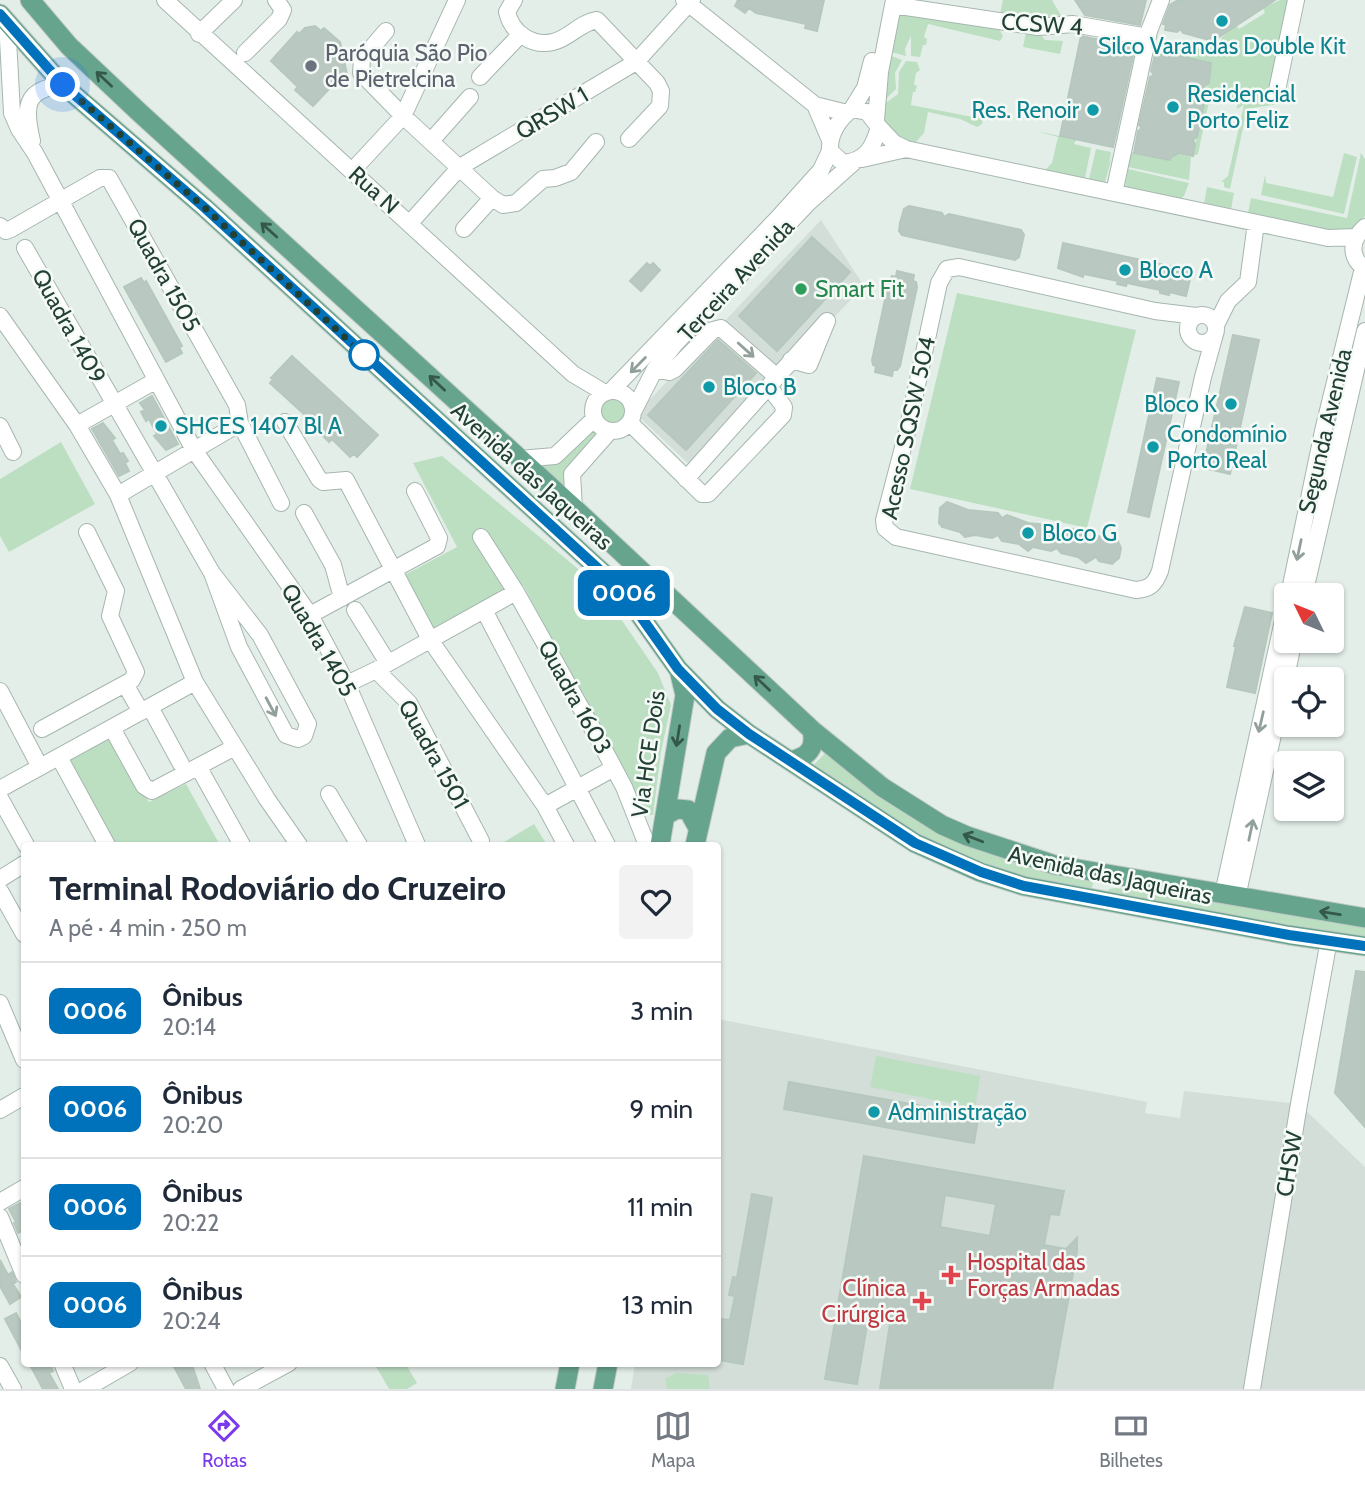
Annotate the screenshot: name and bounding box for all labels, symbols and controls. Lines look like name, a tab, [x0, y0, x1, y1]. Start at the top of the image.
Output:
street label: CCSW 4	[1000, 7, 1084, 41]
marker: Silco Varandas Double Kit	[1214, 13, 1230, 29]
place label: Silco Varandas Double Kit	[1098, 32, 1346, 60]
place label: Paróquia São Pio de Pietrelcina	[325, 39, 487, 93]
marker: Paróquia São Pio de Pietrelcina	[303, 58, 319, 74]
your location	[45, 67, 80, 102]
one-way arrow	[95, 70, 112, 87]
place label: Residencial Porto Feliz	[1187, 80, 1296, 134]
street label: QRSW 1	[511, 81, 593, 145]
place label: Res. Renoir	[971, 96, 1080, 124]
marker: Residencial Porto Feliz	[1165, 99, 1181, 115]
marker: Res. Renoir	[1085, 102, 1101, 118]
street label: Rua N	[343, 160, 405, 220]
street label: Quadra 1505	[121, 213, 207, 337]
street label: Terceira Avenida	[672, 213, 800, 347]
one-way arrow	[261, 221, 278, 238]
place label: Bloco A	[1139, 256, 1213, 284]
marker: Bloco A	[1117, 262, 1133, 278]
street label: Quadra 1409	[26, 264, 112, 388]
place label: Smart Fit	[815, 275, 904, 303]
marker: Smart Fit	[793, 281, 809, 297]
street label: Acesso SQSW 504	[875, 334, 941, 522]
unlabelled marker	[349, 340, 379, 370]
one-way arrow	[737, 342, 755, 358]
street label: Segunda Avenida	[1292, 346, 1358, 516]
one-way arrow	[630, 356, 647, 373]
place label: Bloco B	[723, 373, 797, 401]
one-way arrow	[429, 375, 446, 392]
marker: Bloco B	[701, 379, 717, 395]
place label: Bloco K	[1144, 390, 1217, 418]
street label: Avenida das Jaqueiras	[446, 396, 618, 556]
marker: Bloco K	[1223, 396, 1239, 412]
place label: SHCES 1407 Bl A	[175, 412, 342, 440]
marker: SHCES 1407 Bl A	[153, 418, 169, 434]
place label: Condomínio Porto Real	[1167, 420, 1287, 474]
marker: Condomínio Porto Real	[1145, 439, 1161, 455]
place label: Bloco G	[1042, 519, 1117, 547]
marker: Bloco G	[1020, 525, 1036, 541]
one-way arrow	[1291, 538, 1305, 561]
line badge: 0006	[575, 570, 673, 616]
street label: Quadra 1405	[275, 578, 363, 702]
text: 0006	[592, 578, 656, 607]
north arrow	[1274, 583, 1344, 653]
map controls	[1274, 583, 1344, 821]
street label: Quadra 1603	[532, 635, 618, 759]
button: locate	[1274, 667, 1344, 737]
one-way arrow	[754, 675, 771, 692]
street label: Via HCE Dois	[625, 689, 671, 819]
street label: Quadra 1501	[393, 695, 475, 813]
one-way arrow	[264, 697, 278, 717]
one-way arrow	[1253, 710, 1267, 733]
one-way arrow	[671, 724, 684, 747]
button: layers	[1274, 751, 1344, 821]
one-way arrow	[1245, 819, 1259, 842]
one-way arrow	[963, 831, 985, 843]
street label: Avenida das Jaqueiras	[1006, 840, 1214, 910]
button: heart	[619, 865, 693, 939]
text: Terminal Rodoviário do Cruzeiro	[49, 868, 506, 908]
one-way arrow	[1320, 906, 1342, 919]
text: A pé · 4 min · 250 m	[49, 914, 247, 942]
text: Ônibus	[162, 981, 243, 1013]
text: 3 min	[630, 995, 693, 1027]
text: 0006	[63, 996, 127, 1025]
text: 20:14	[162, 1013, 216, 1041]
text: Ônibus	[162, 1079, 243, 1111]
text: 9 min	[630, 1093, 693, 1125]
text: 0006	[63, 1094, 127, 1123]
place label: Administração	[888, 1098, 1027, 1126]
marker: Administração	[866, 1104, 882, 1120]
text: 20:20	[162, 1111, 223, 1139]
street label: CHSW	[1270, 1129, 1308, 1199]
text: Ônibus	[162, 1177, 243, 1209]
text: 11 min	[627, 1191, 693, 1223]
text: 0006	[63, 1192, 127, 1221]
text: 20:22	[162, 1209, 219, 1237]
place label: Hospital das Forças Armadas	[967, 1248, 1120, 1302]
marker: Hospital das Forças Armadas	[941, 1265, 961, 1285]
place label: Clínica Cirúrgica	[822, 1274, 906, 1328]
text: Ônibus	[162, 1275, 243, 1307]
text: 13 min	[622, 1289, 693, 1321]
text: 0006	[63, 1290, 127, 1319]
marker: Clínica Cirúrgica	[912, 1291, 932, 1311]
text: 20:24	[162, 1307, 221, 1335]
tab: Rotas	[202, 1407, 247, 1472]
tab: Mapa	[651, 1407, 695, 1472]
tab: Bilhetes	[1099, 1407, 1163, 1472]

